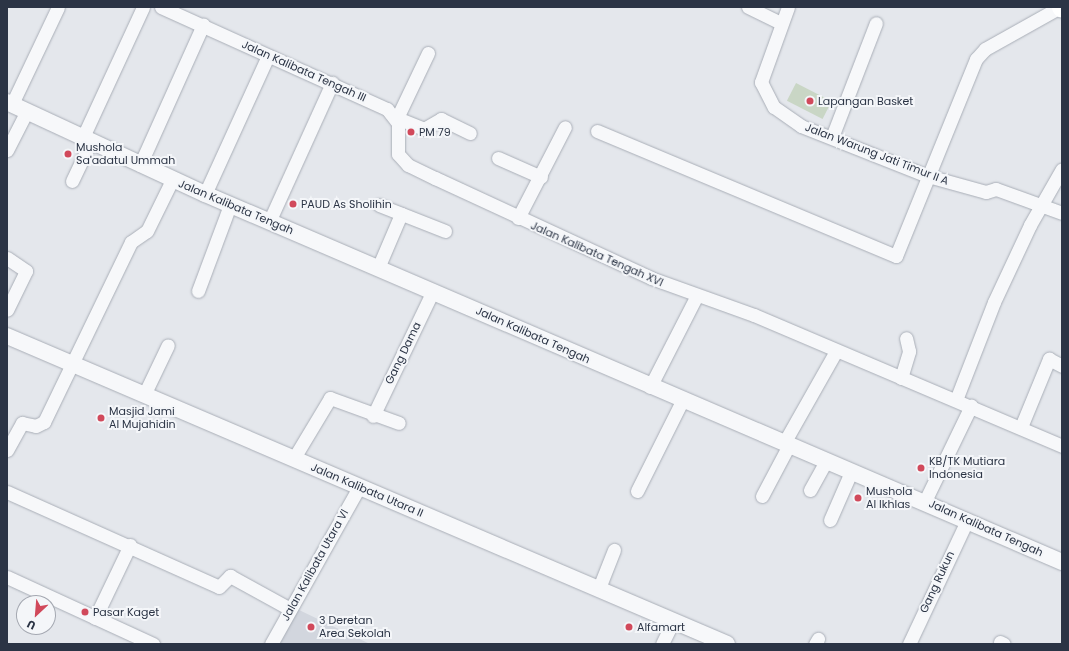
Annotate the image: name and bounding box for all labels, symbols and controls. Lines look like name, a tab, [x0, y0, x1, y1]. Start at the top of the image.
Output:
street label: Jalan Kalibata Tengah III	[240, 38, 368, 104]
place label: Lapangan Basket	[818, 94, 913, 108]
marker: Lapangan Basket	[805, 96, 815, 106]
street label: Jalan Warung Jati Timur II A	[803, 120, 951, 188]
place label: PM 79	[419, 125, 451, 139]
marker: PM 79	[406, 127, 416, 137]
place label: Mushola Sa'adatul Ummah	[76, 141, 175, 167]
marker: Mushola Sa'adatul Ummah	[63, 149, 73, 159]
street label: Jalan Kalibata Tengah	[176, 177, 296, 237]
place label: PAUD As Sholihin	[301, 197, 392, 211]
marker: PAUD As Sholihin	[288, 199, 298, 209]
street label: Jalan Kalibata Tengah XVI	[529, 219, 665, 289]
street label: Jalan Kalibata Tengah	[474, 304, 592, 366]
street label: Gang Dama	[382, 320, 424, 386]
place label: Masjid Jami Al Mujahidin	[109, 405, 176, 431]
marker: Masjid Jami Al Mujahidin	[96, 413, 106, 423]
place label: KB/TK Mutiara Indonesia	[929, 455, 1005, 481]
street label: Jalan Kalibata Utara II	[309, 460, 425, 520]
marker: KB/TK Mutiara Indonesia	[916, 463, 926, 473]
place label: Mushola Al Ikhlas	[866, 485, 912, 511]
marker: Mushola Al Ikhlas	[853, 493, 863, 503]
street label: Jalan Kalibata Tengah	[927, 497, 1045, 559]
street label: Jalan Kalibata Utara VI	[279, 507, 351, 623]
street label: Gang Rukun	[917, 549, 957, 615]
north arrow	[16, 595, 56, 635]
place label: Pasar Kaget	[93, 605, 159, 619]
marker: Pasar Kaget	[80, 607, 90, 617]
place label: 3 Deretan Area Sekolah	[319, 614, 391, 640]
text: U	[24, 616, 38, 634]
place label: Alfamart	[637, 620, 685, 634]
marker: 3 Deretan Area Sekolah	[306, 622, 316, 632]
marker: Alfamart	[624, 622, 634, 632]

